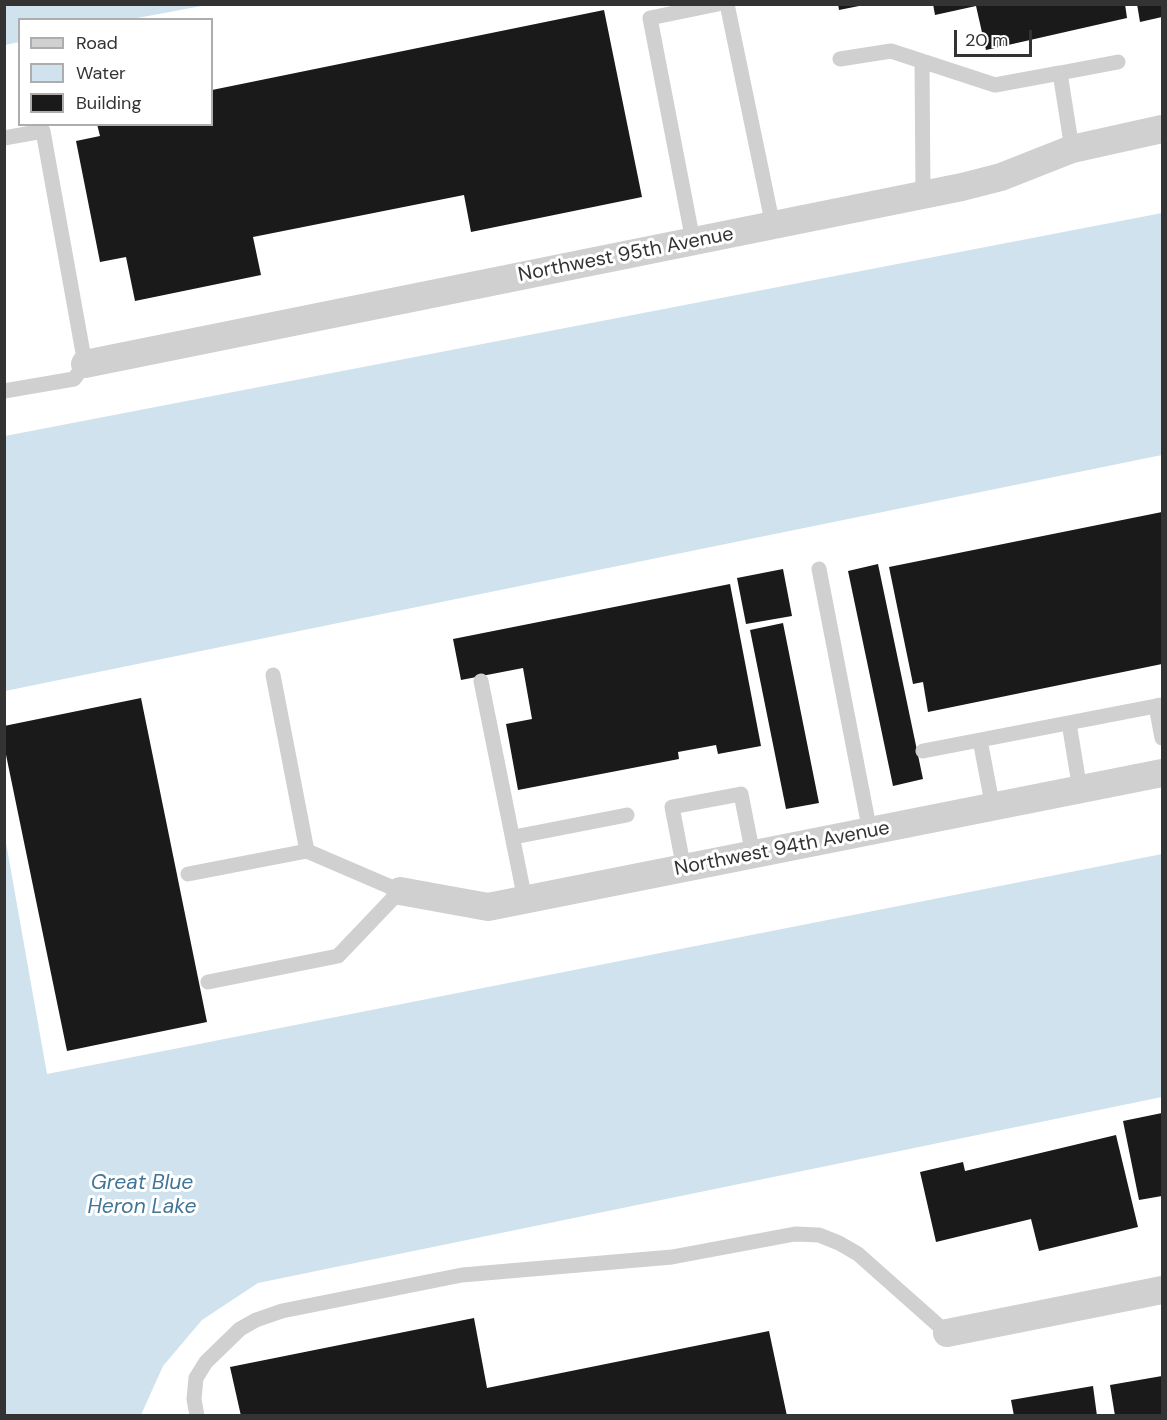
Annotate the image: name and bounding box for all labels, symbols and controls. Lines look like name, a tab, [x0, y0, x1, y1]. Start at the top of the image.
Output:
legend	[18, 18, 213, 126]
scale bar	[957, 18, 1035, 56]
text: 20 m	[965, 28, 1008, 52]
text: Road	[76, 31, 118, 55]
text: Water	[76, 61, 126, 85]
text: Building	[76, 91, 141, 115]
street label: Northwest 95th Avenue	[516, 222, 736, 288]
street label: Northwest 94th Avenue	[672, 816, 892, 882]
water label: Great Blue Heron Lake	[87, 1170, 197, 1220]

